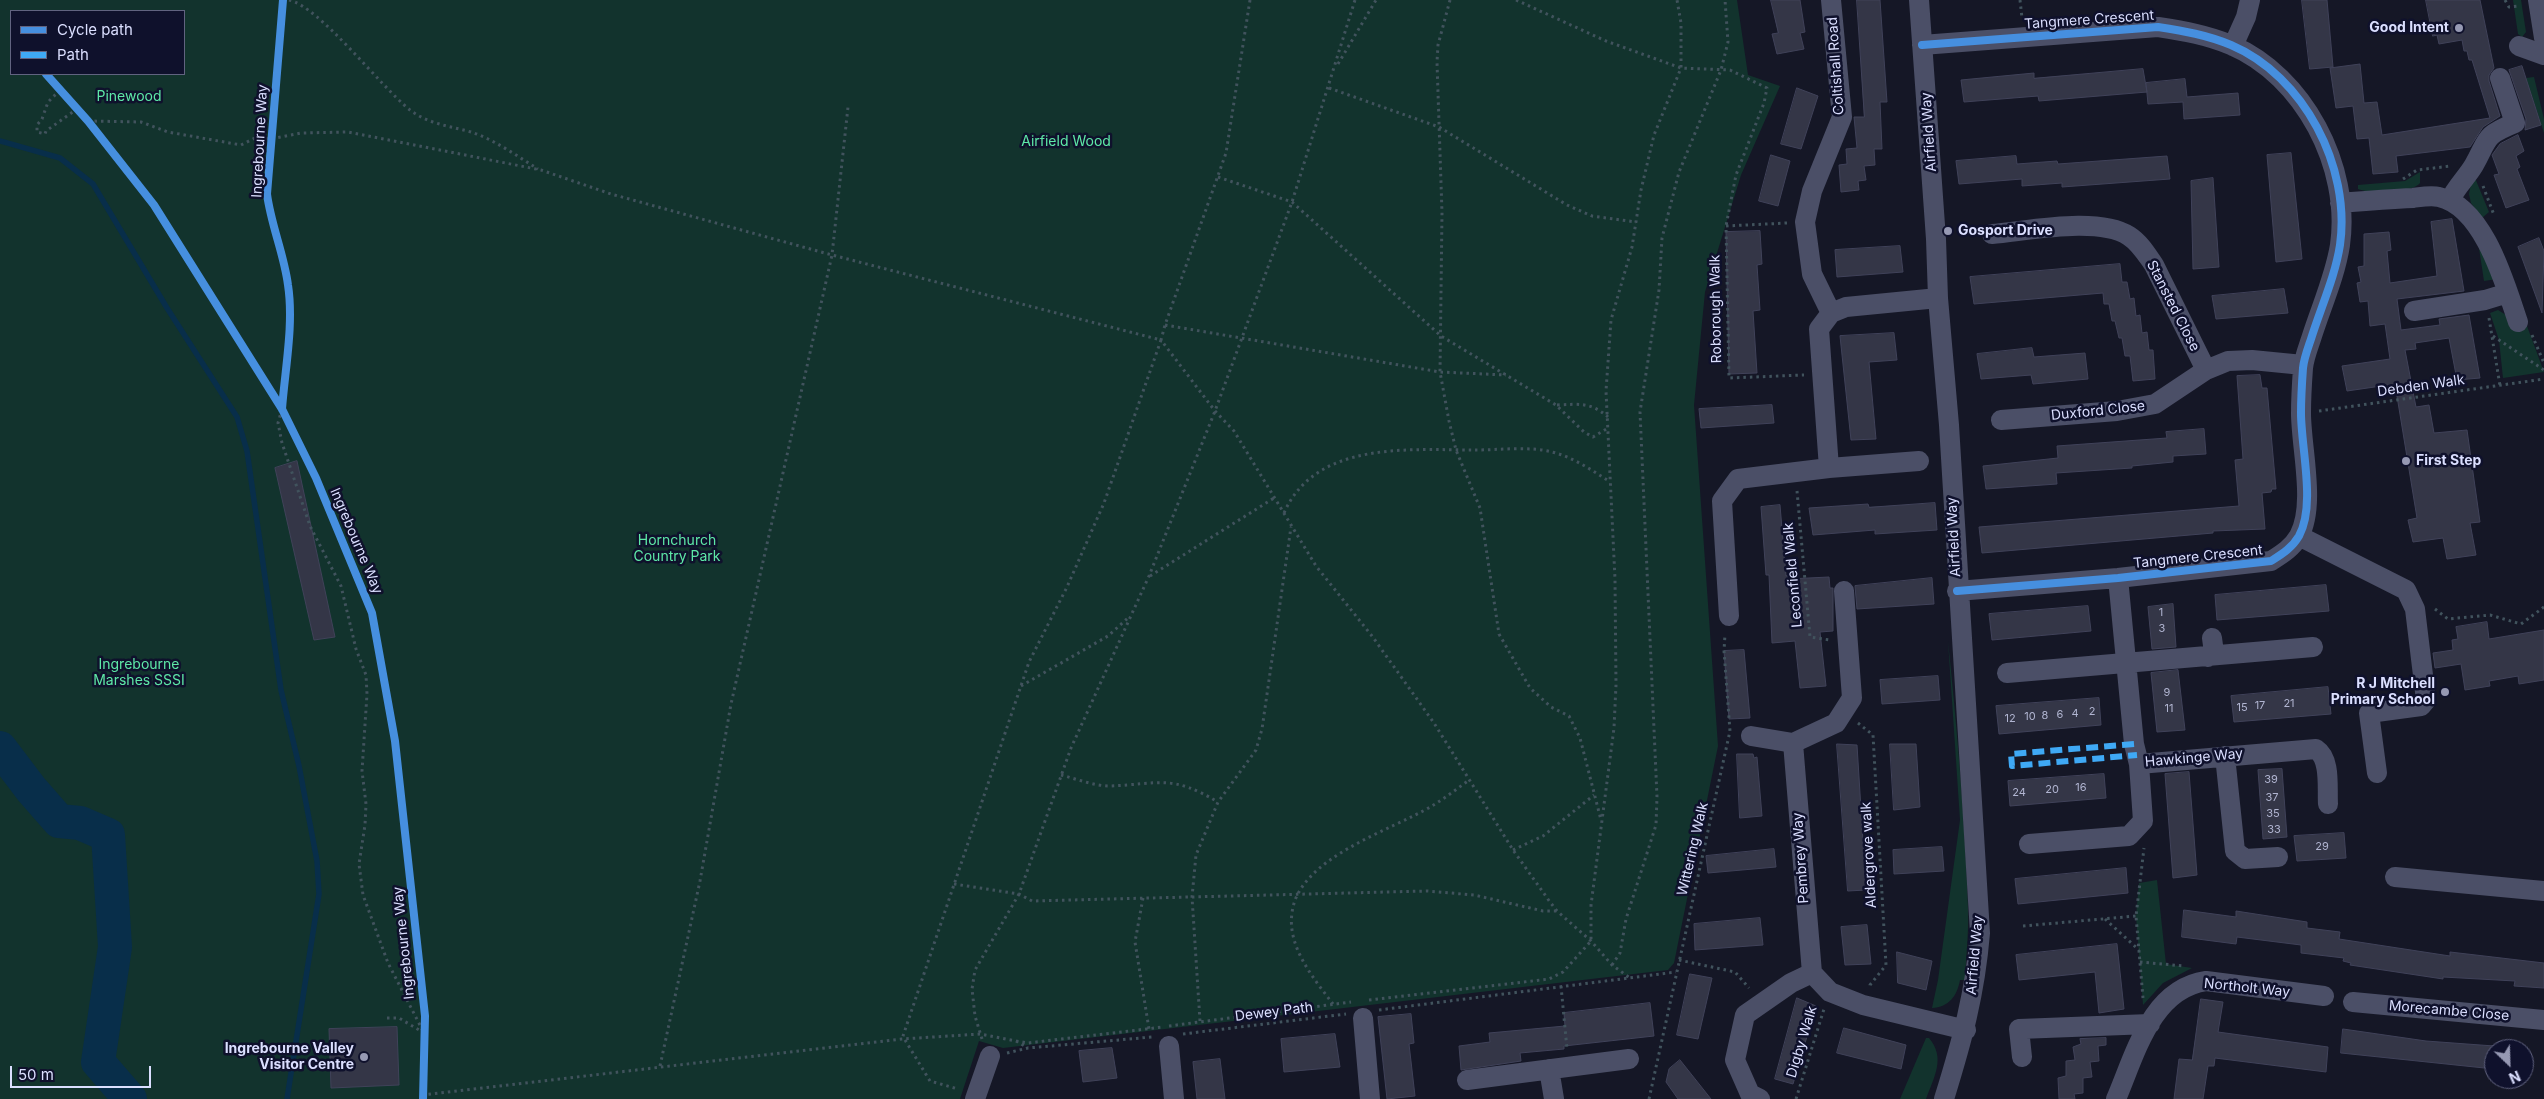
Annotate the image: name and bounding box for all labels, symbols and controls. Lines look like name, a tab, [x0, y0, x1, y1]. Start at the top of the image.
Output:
street label: Tangmere Crescent	[2024, 7, 2154, 33]
legend	[10, 10, 185, 75]
street label: Coltishall Road	[1824, 16, 1848, 116]
text: Cycle path	[57, 20, 133, 39]
place label: Good Intent	[2369, 20, 2449, 36]
marker: Good Intent	[2453, 22, 2465, 34]
text: Path	[57, 45, 89, 64]
street label: Ingrebourne Way	[249, 84, 271, 198]
park label: Pinewood	[96, 89, 162, 105]
street label: Airfield Way	[1918, 92, 1940, 172]
park label: Airfield Wood	[1021, 134, 1111, 150]
place label: Gosport Drive	[1958, 223, 2053, 239]
marker: Gosport Drive	[1942, 225, 1954, 237]
street label: Roborough Walk	[1707, 255, 1725, 363]
street label: Stansted Close	[2143, 258, 2203, 354]
street label: Debden Walk	[2376, 372, 2466, 400]
street label: Duxford Close	[2050, 398, 2146, 424]
place label: First Step	[2416, 453, 2481, 469]
marker: First Step	[2400, 455, 2412, 467]
street label: Ingrebourne Way	[326, 485, 386, 597]
street label: Airfield Way	[1944, 497, 1964, 577]
street label: Leconfield Walk	[1780, 522, 1806, 628]
park label: Hornchurch Country Park	[633, 533, 721, 566]
street label: Tangmere Crescent	[2132, 542, 2264, 572]
house number: 1	[2159, 606, 2163, 620]
house number: 3	[2159, 622, 2165, 636]
park label: Ingrebourne Marshes SSSI	[93, 657, 185, 690]
place label: R J Mitchell Primary School	[2331, 676, 2435, 709]
house number: 9	[2164, 686, 2170, 700]
marker: R J Mitchell Primary School	[2439, 686, 2451, 698]
house number: 21	[2283, 697, 2295, 711]
house number: 17	[2255, 699, 2265, 713]
house number: 15	[2236, 701, 2248, 715]
house number: 11	[2165, 702, 2173, 716]
house number: 2	[2089, 705, 2095, 719]
house number: 4	[2071, 707, 2079, 721]
house number: 6	[2057, 708, 2063, 722]
house number: 8	[2042, 709, 2048, 723]
house number: 10	[2024, 710, 2036, 724]
house number: 12	[2004, 712, 2016, 726]
street label: Hawkinge Way	[2144, 745, 2244, 771]
house number: 39	[2264, 773, 2278, 787]
house number: 16	[2075, 781, 2087, 795]
house number: 20	[2045, 783, 2059, 797]
house number: 24	[2012, 786, 2026, 800]
house number: 37	[2265, 791, 2279, 805]
street label: Wittering Walk	[1674, 800, 1712, 898]
street label: Aldergrove walk	[1858, 801, 1880, 909]
house number: 35	[2266, 807, 2280, 821]
street label: Pembrey Way	[1789, 812, 1813, 904]
house number: 33	[2267, 823, 2281, 837]
house number: 29	[2315, 840, 2329, 854]
street label: Ingrebourne Way	[390, 886, 418, 1000]
street label: Airfield Way	[1963, 914, 1987, 996]
street label: Northolt Way	[2203, 975, 2291, 1001]
street label: Morecambe Close	[2388, 997, 2510, 1025]
street label: Dewey Path	[1234, 999, 1314, 1025]
street label: Digby Walk	[1783, 1004, 1821, 1080]
north arrow	[2484, 1039, 2534, 1089]
place label: Ingrebourne Valley Visitor Centre	[225, 1041, 354, 1074]
marker: Ingrebourne Valley Visitor Centre	[358, 1051, 370, 1063]
scale bar	[12, 1056, 154, 1088]
text: 50 m	[18, 1065, 54, 1084]
text: N	[2507, 1067, 2523, 1087]

